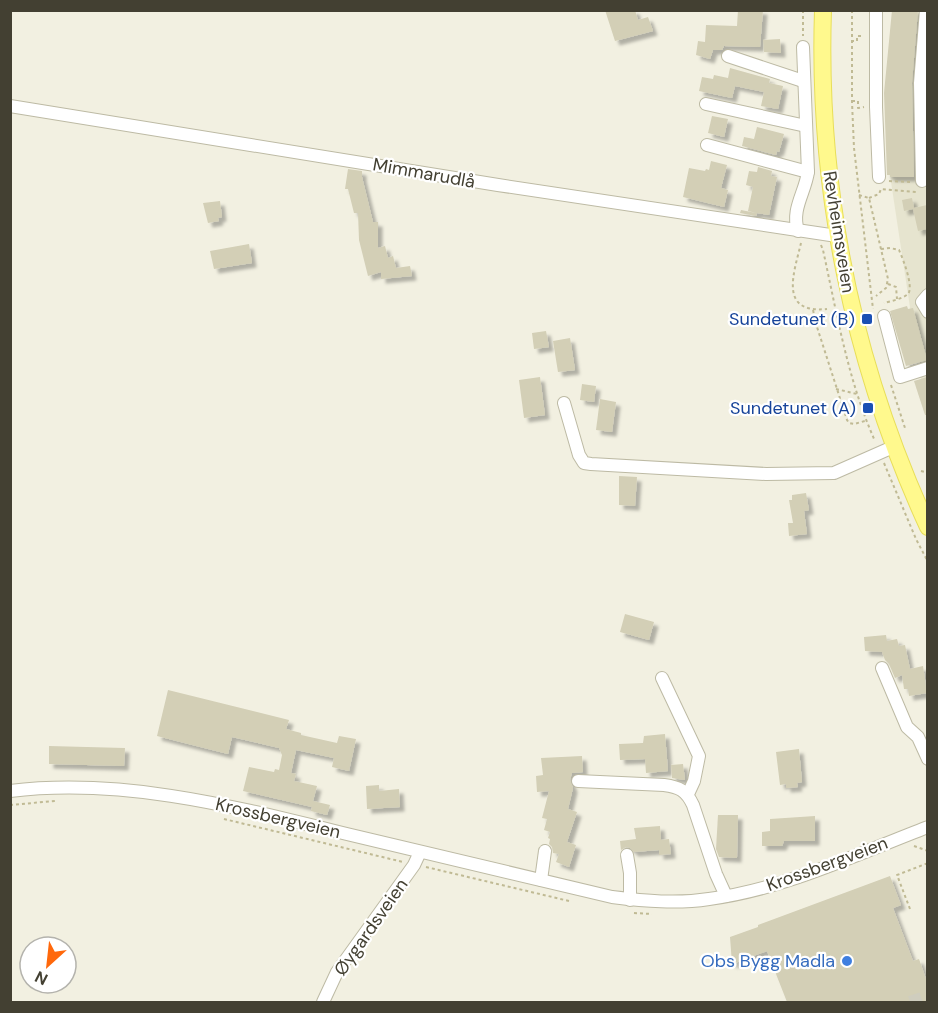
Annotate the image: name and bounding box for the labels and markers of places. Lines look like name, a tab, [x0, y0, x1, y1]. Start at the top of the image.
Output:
place label: Sundetunet (B)	[729, 307, 855, 331]
marker: Sundetunet (B)	[860, 312, 874, 326]
place label: Sundetunet (A)	[730, 396, 856, 420]
marker: Sundetunet (A)	[861, 401, 875, 415]
place label: Obs Bygg Madla	[701, 949, 835, 973]
marker: Obs Bygg Madla	[840, 954, 854, 968]

